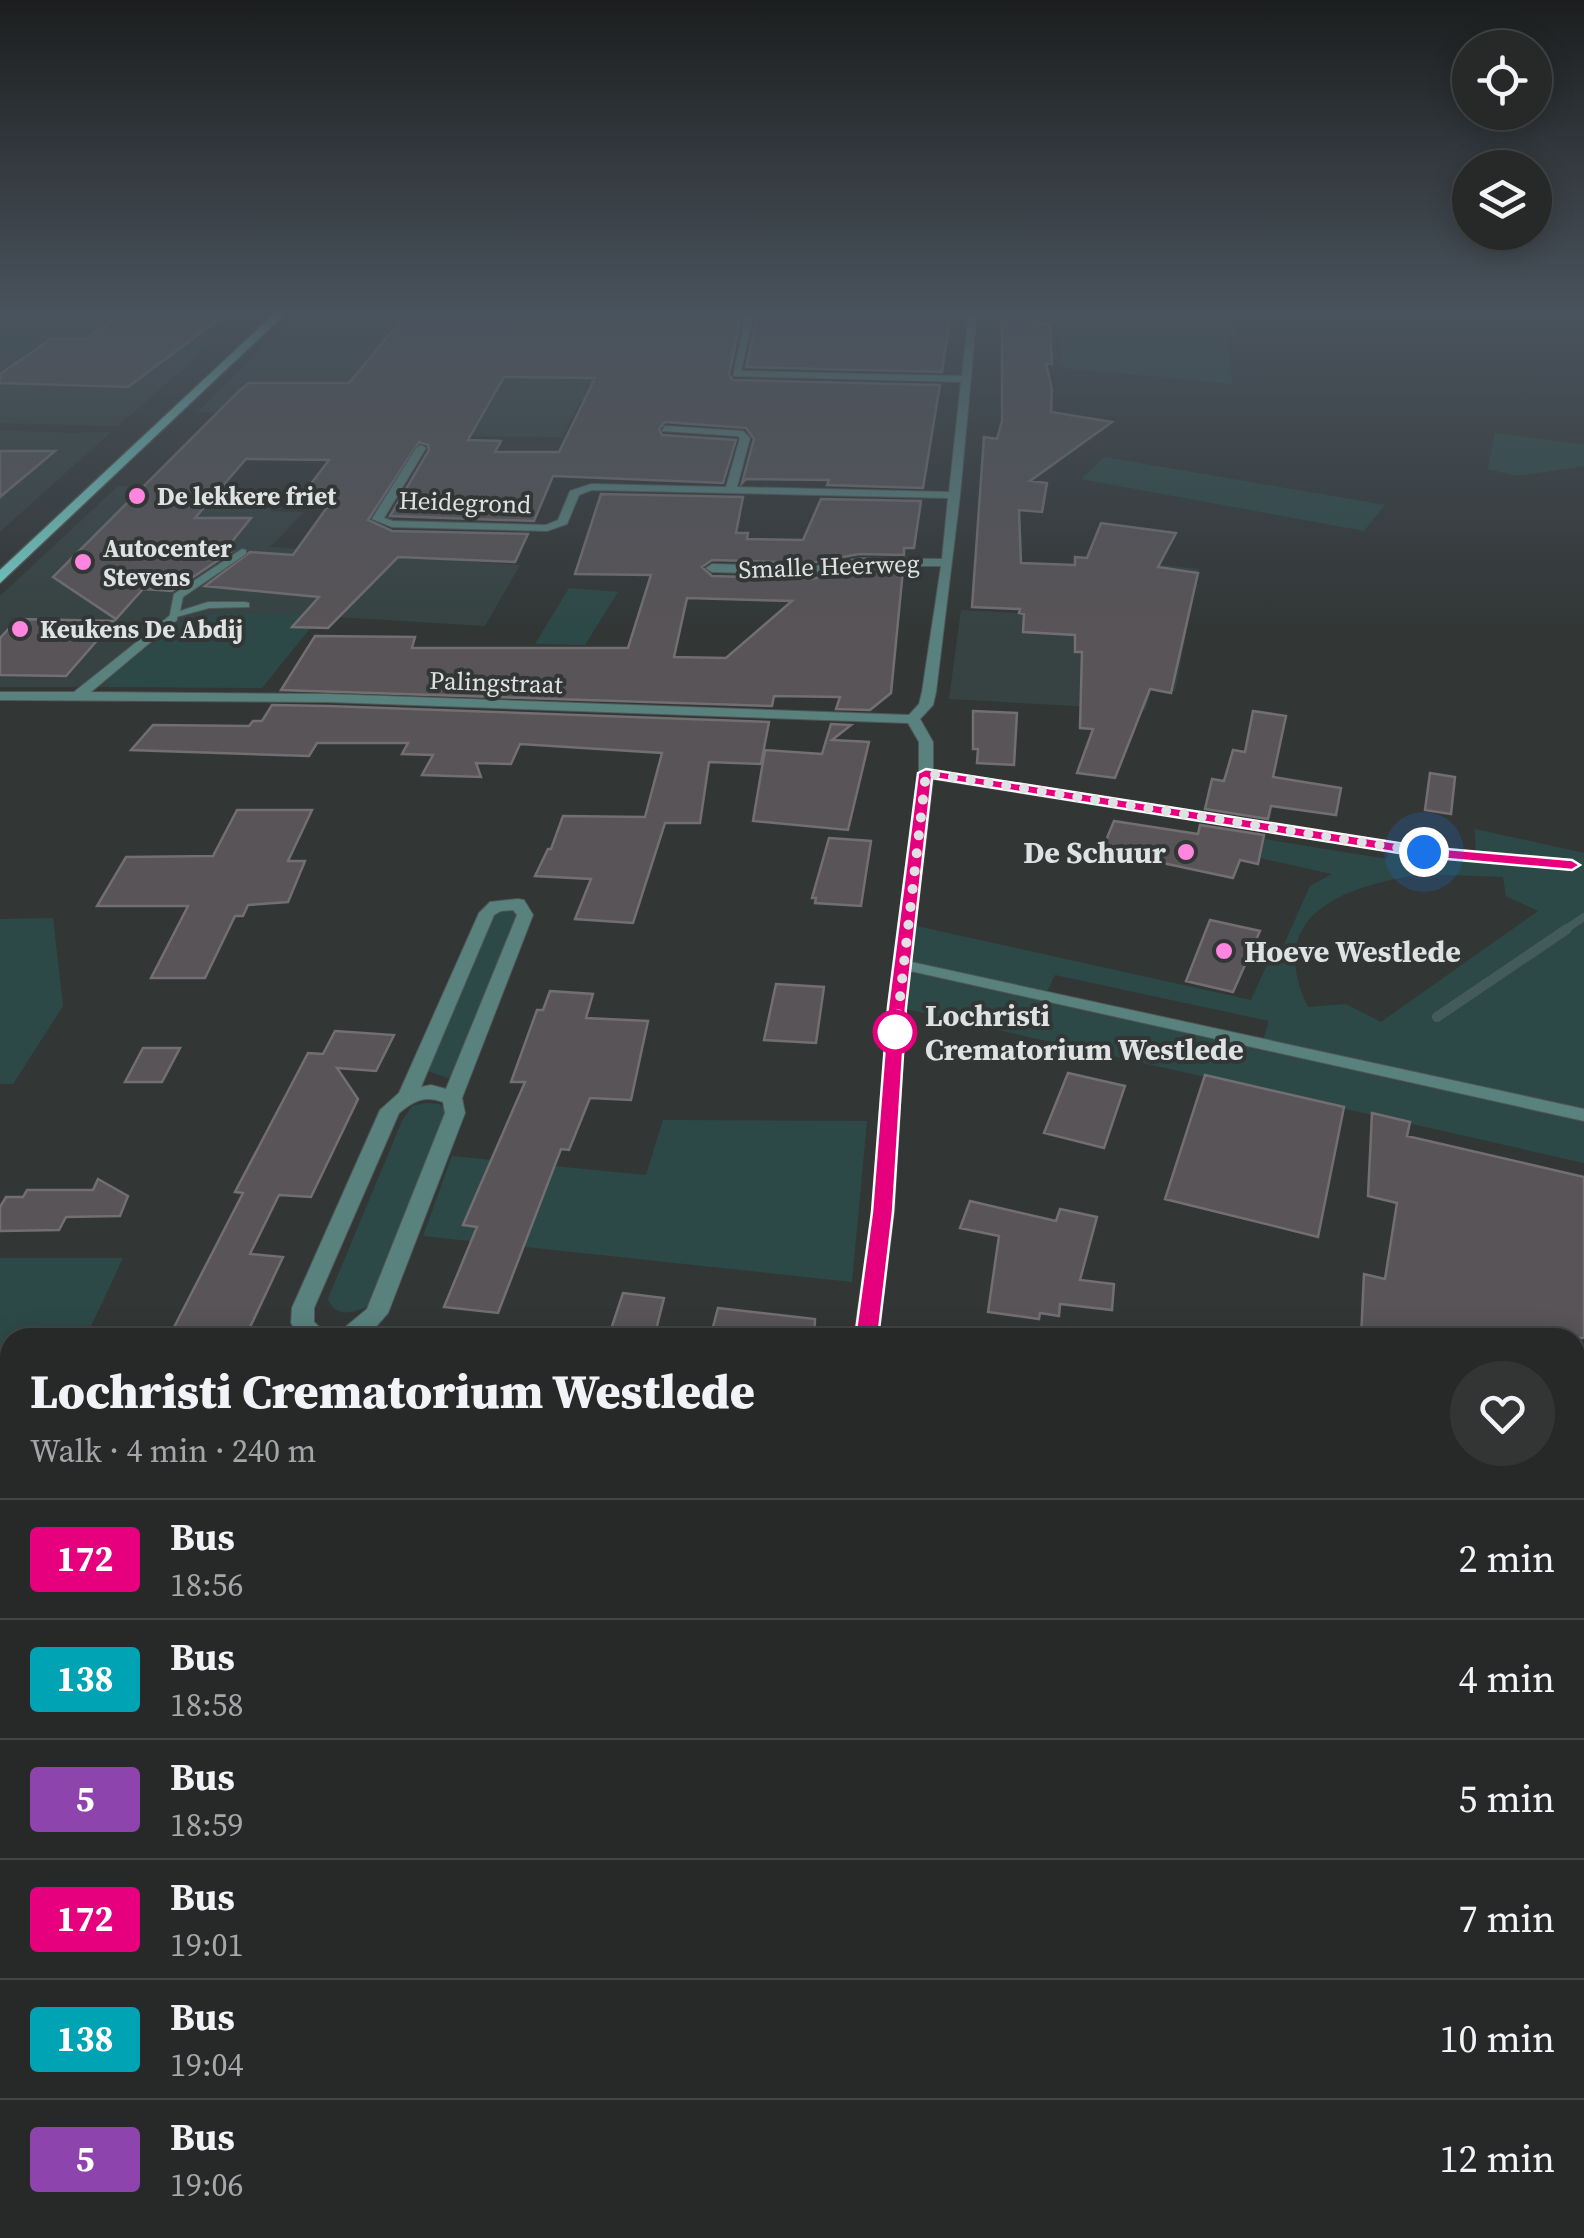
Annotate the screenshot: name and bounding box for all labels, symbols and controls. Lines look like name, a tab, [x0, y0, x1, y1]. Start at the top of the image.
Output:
map controls	[1452, 30, 1552, 250]
button: locate	[1452, 30, 1552, 130]
button: layers	[1452, 150, 1552, 250]
place label: De lekkere friet	[157, 479, 337, 513]
street label: Heidegrond	[398, 483, 532, 521]
marker: De lekkere friet	[126, 485, 148, 507]
place label: Autocenter Stevens	[103, 531, 232, 594]
street label: Smalle Heerweg	[738, 546, 920, 586]
marker: Autocenter Stevens	[72, 551, 94, 573]
place label: Keukens De Abdij	[40, 612, 243, 646]
marker: Keukens De Abdij	[9, 618, 31, 640]
street label: Palingstraat	[429, 663, 564, 701]
your location	[1399, 827, 1449, 877]
place label: De Schuur	[1023, 832, 1166, 873]
marker: De Schuur	[1175, 841, 1197, 863]
place label: Hoeve Westlede	[1244, 931, 1461, 972]
marker: Hoeve Westlede	[1213, 940, 1235, 962]
place label: Lochristi Crematorium Westlede	[925, 995, 1244, 1070]
marker: Lochristi Crematorium Westlede	[874, 1011, 916, 1053]
text: Lochristi Crematorium Westlede	[30, 1358, 755, 1424]
button: heart	[1450, 1361, 1555, 1466]
text: Walk · 4 min · 240 m	[30, 1429, 316, 1473]
text: Bus	[170, 1511, 235, 1563]
text: 2 min	[1459, 1533, 1555, 1585]
text: 172	[57, 1535, 113, 1583]
text: 18:56	[170, 1563, 244, 1607]
text: Bus	[170, 1631, 235, 1683]
text: 4 min	[1459, 1653, 1555, 1705]
text: 138	[57, 1655, 113, 1703]
text: 18:58	[170, 1683, 244, 1727]
text: Bus	[170, 1751, 235, 1803]
text: 5 min	[1459, 1773, 1555, 1825]
text: 5	[76, 1775, 94, 1823]
text: 18:59	[170, 1803, 244, 1847]
text: Bus	[170, 1871, 235, 1923]
text: 7 min	[1459, 1893, 1555, 1945]
text: 172	[57, 1895, 113, 1943]
text: 19:01	[170, 1923, 244, 1967]
text: Bus	[170, 1991, 235, 2043]
text: 10 min	[1440, 2013, 1555, 2065]
text: 138	[57, 2015, 113, 2063]
text: 19:04	[170, 2043, 244, 2087]
text: Bus	[170, 2111, 235, 2163]
text: 12 min	[1440, 2133, 1555, 2185]
text: 5	[76, 2135, 94, 2183]
text: 19:06	[170, 2163, 244, 2207]

